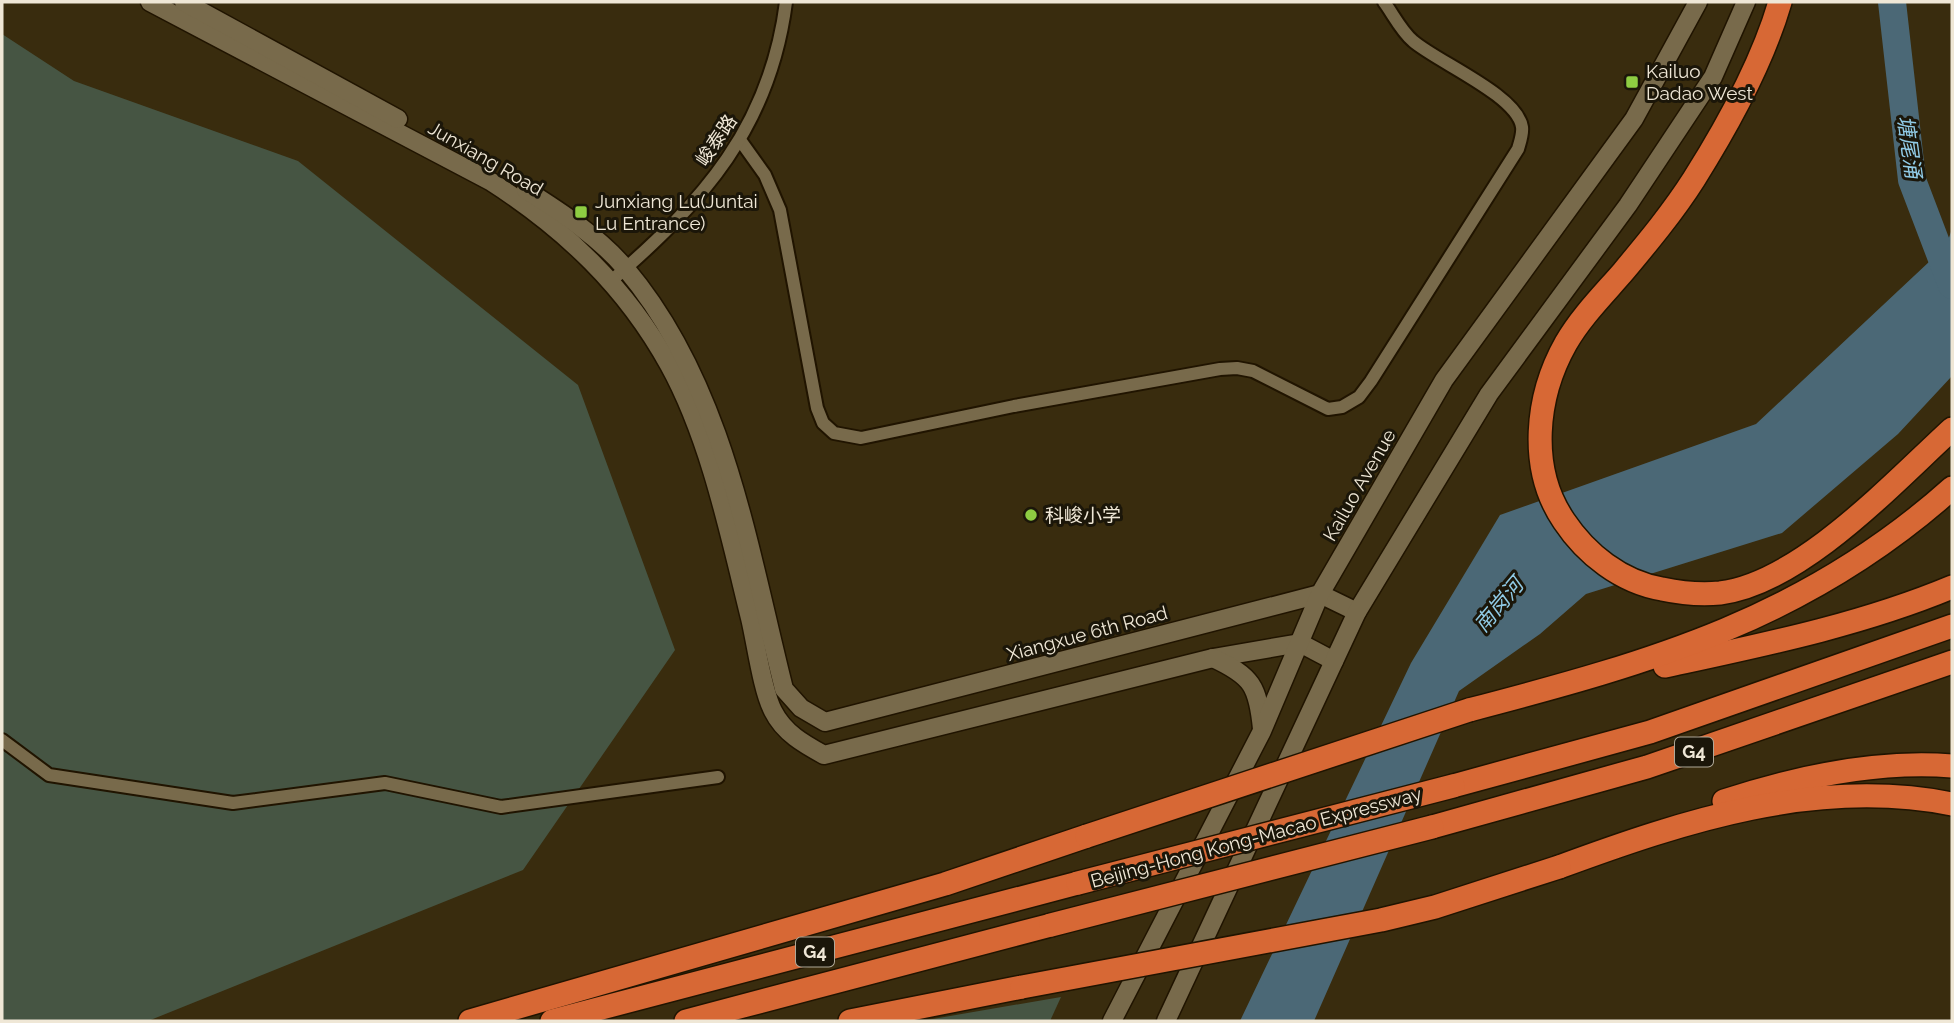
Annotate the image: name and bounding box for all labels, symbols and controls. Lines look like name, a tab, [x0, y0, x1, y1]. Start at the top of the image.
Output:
place label: Kailuo Dadao West	[1646, 60, 1753, 104]
marker: Kailuo Dadao West	[1624, 74, 1640, 90]
street label: 峻泰路	[691, 110, 741, 170]
water label: 塘尾涌	[1893, 114, 1927, 182]
street label: Junxiang Road	[425, 116, 547, 200]
place label: Junxiang Lu(Juntai Lu Entrance)	[595, 190, 758, 234]
marker: Junxiang Lu(Juntai Lu Entrance)	[573, 204, 589, 220]
street label: Kailuo Avenue	[1318, 425, 1400, 545]
place label: 科峻小学	[1045, 504, 1121, 526]
marker: 科峻小学	[1023, 507, 1039, 523]
water label: 南岗河	[1469, 569, 1531, 637]
street label: Xiangxue 6th Road	[1004, 601, 1170, 665]
road number: G4	[1675, 738, 1713, 766]
street label: Beijing-Hong Kong-Macao Expressway	[1088, 782, 1424, 892]
road number: G4	[796, 937, 834, 967]

